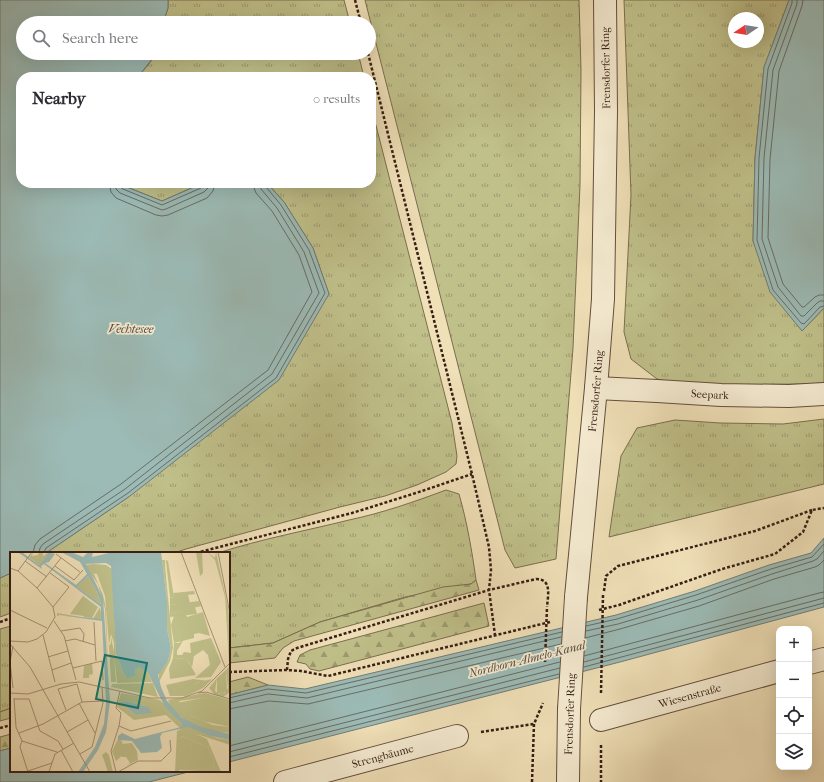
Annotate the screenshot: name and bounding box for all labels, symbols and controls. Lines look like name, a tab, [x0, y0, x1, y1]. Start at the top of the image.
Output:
north arrow	[728, 12, 764, 48]
search box	[16, 16, 376, 60]
icon: search	[30, 27, 52, 49]
street label: Frensdorfer Ring	[599, 27, 613, 109]
text: Search here	[62, 29, 138, 47]
text: Nearby	[32, 88, 86, 108]
text: 0 results	[313, 91, 360, 106]
water label: Vechtesee	[109, 322, 155, 336]
street label: Frensdorfer Ring	[585, 349, 605, 432]
street label: Seepark	[690, 387, 729, 402]
inset map	[10, 552, 230, 772]
map controls	[776, 626, 812, 770]
button: +	[776, 626, 812, 662]
water label: Nordhorn-Almelo-Kanal	[466, 637, 589, 680]
button: −	[776, 662, 812, 698]
street label: Frensdorfer Ring	[562, 673, 578, 755]
street label: Wiesenstraße	[656, 681, 723, 711]
button: locate	[776, 698, 812, 734]
button: layers	[776, 734, 812, 770]
street label: Strengbäume	[350, 741, 416, 770]

